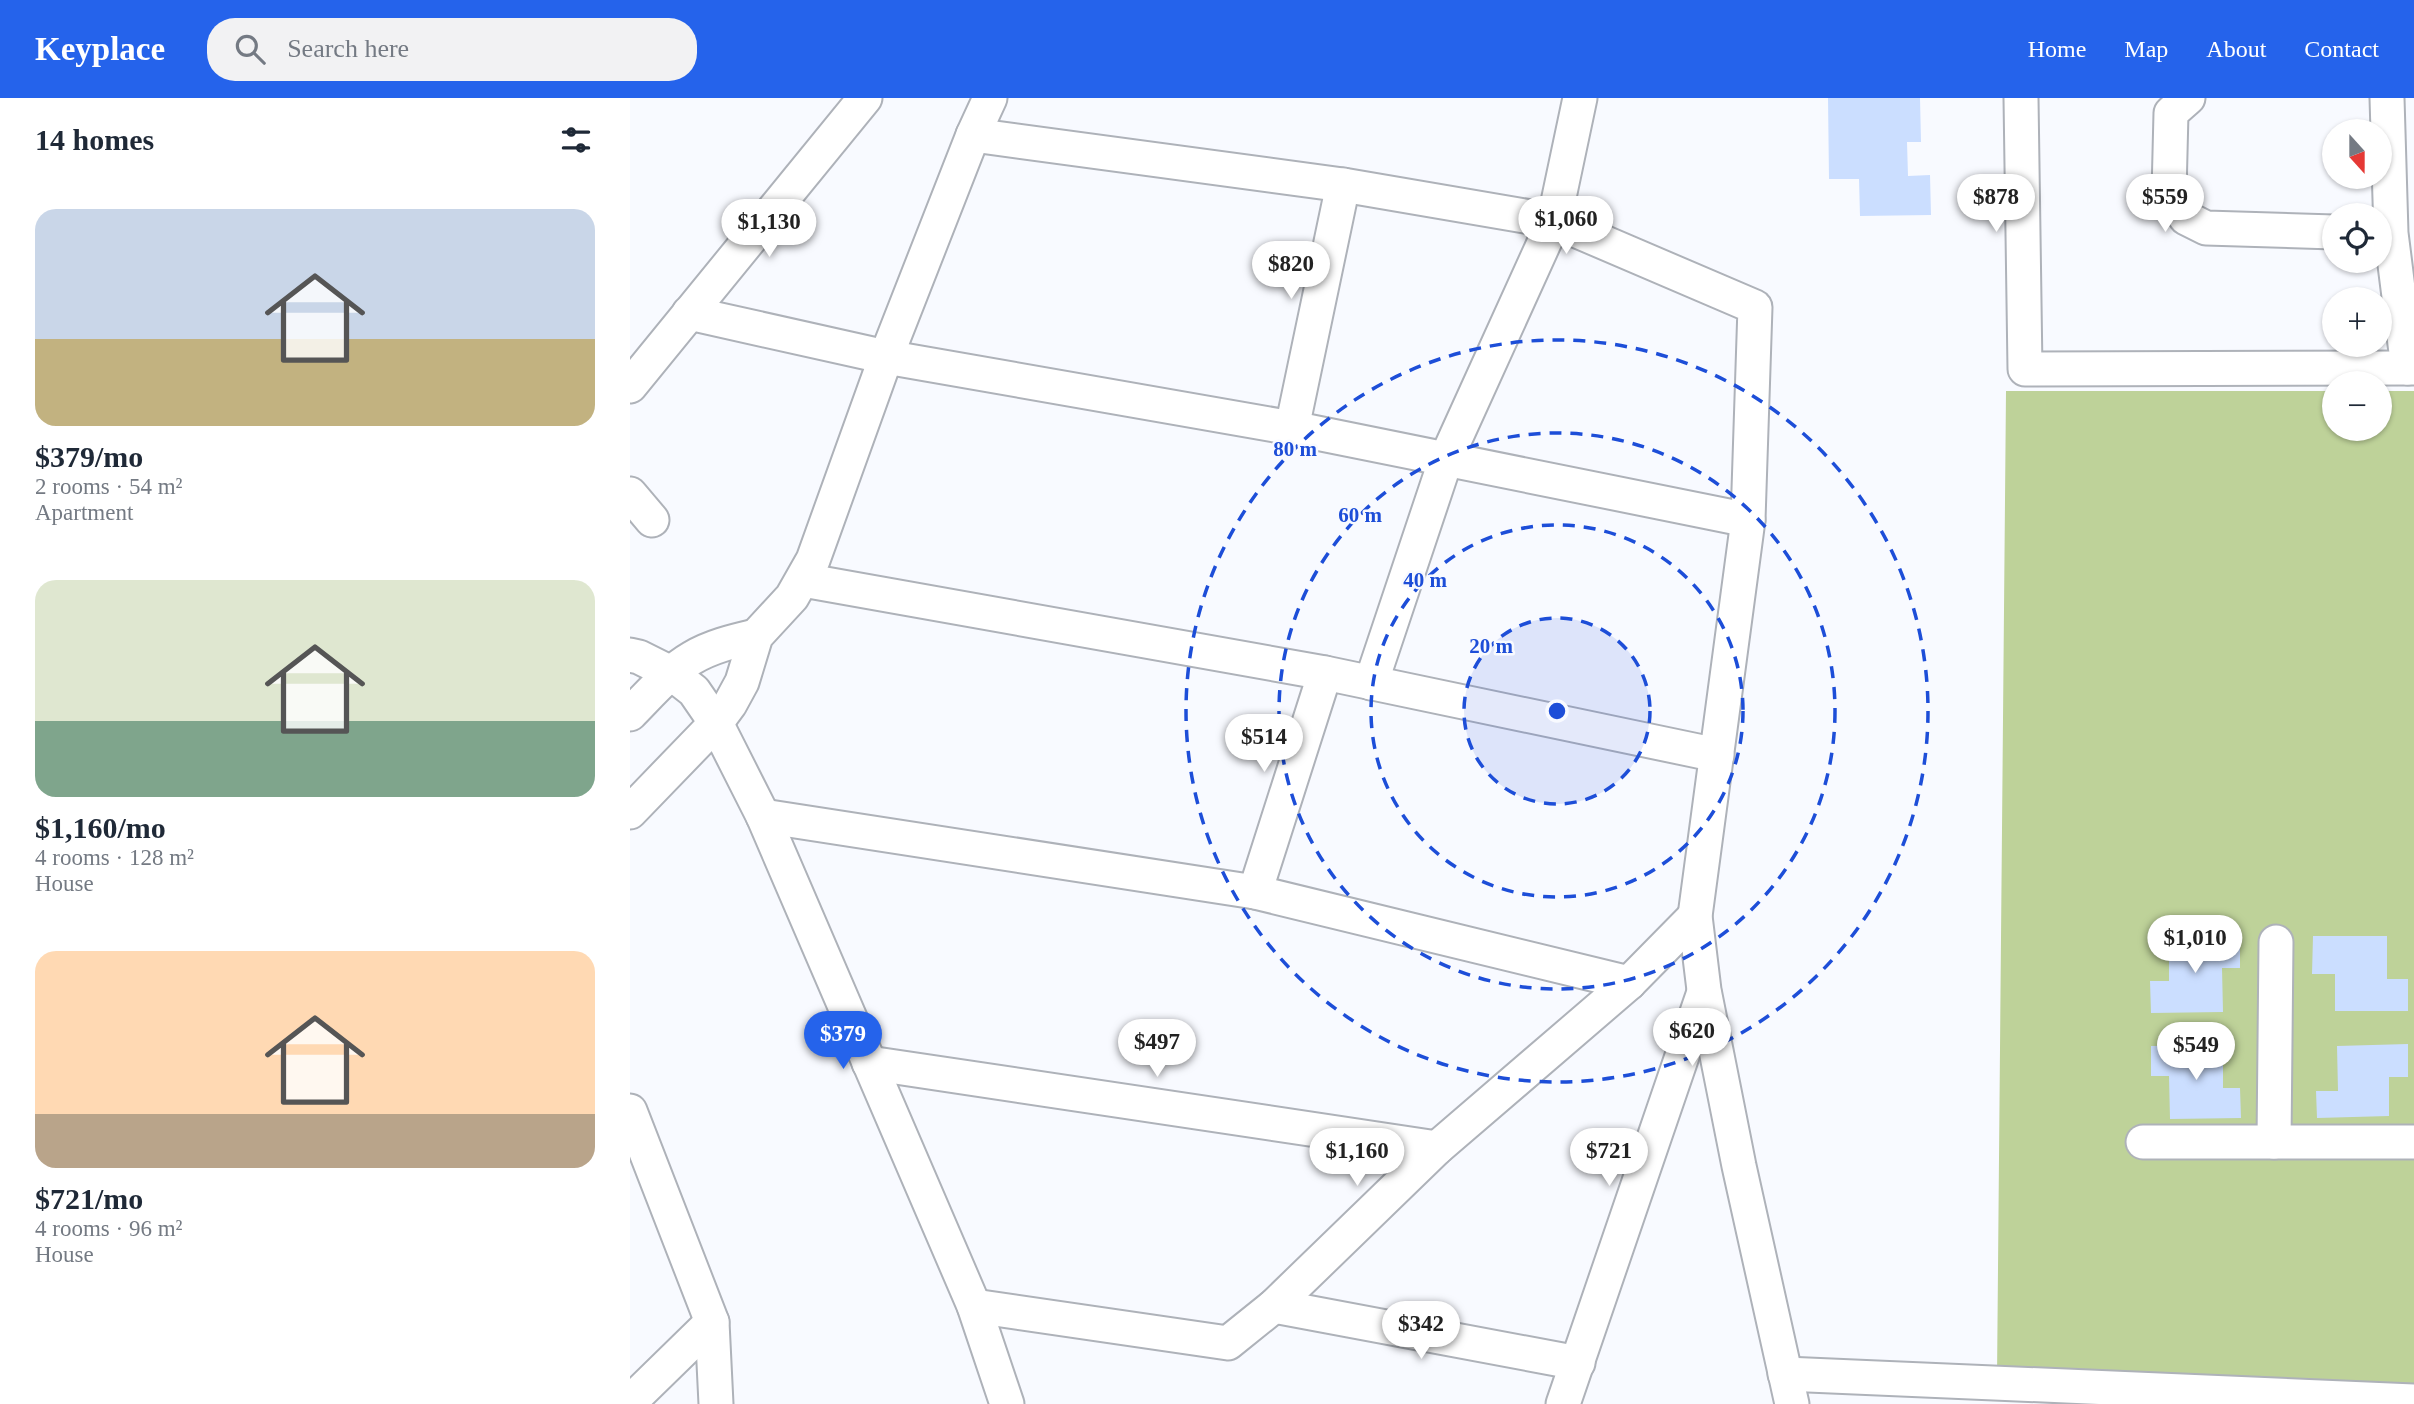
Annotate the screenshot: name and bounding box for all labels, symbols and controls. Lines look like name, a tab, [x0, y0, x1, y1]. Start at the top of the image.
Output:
search box	[207, 18, 697, 81]
icon: search	[231, 30, 269, 68]
text: Keyplace	[35, 31, 165, 67]
text: Search here	[287, 34, 409, 63]
text: Home	[2028, 36, 2086, 62]
text: Map	[2124, 36, 2168, 62]
text: About	[2206, 36, 2266, 62]
text: Contact	[2304, 36, 2379, 62]
north arrow	[2322, 119, 2392, 189]
map controls	[2322, 119, 2392, 441]
icon: filters	[557, 121, 595, 159]
text: 14 homes	[35, 123, 154, 156]
pin: $878	[1955, 174, 2037, 234]
pin: $559	[2124, 174, 2206, 234]
text: $878	[1973, 184, 2019, 209]
text: $559	[2142, 184, 2188, 209]
pin: $1,060	[1509, 197, 1623, 256]
pin: $1,130	[712, 200, 826, 259]
button: locate	[2322, 203, 2392, 273]
text: $1,060	[1534, 206, 1598, 231]
text: $1,130	[737, 209, 801, 234]
pin: $820	[1250, 242, 1332, 301]
text: $820	[1268, 251, 1314, 276]
icon: home	[252, 255, 378, 381]
button: +	[2322, 287, 2392, 357]
button: −	[2322, 371, 2392, 441]
text: 80 m	[1273, 437, 1317, 461]
text: $379/mo	[35, 440, 143, 473]
text: 2 rooms · 54 m²	[35, 474, 182, 499]
text: Apartment	[35, 500, 133, 525]
text: 60 m	[1338, 503, 1382, 527]
text: 40 m	[1403, 568, 1447, 592]
icon: home	[252, 626, 378, 752]
text: 20 m	[1469, 634, 1513, 658]
centre of rings	[1545, 699, 1569, 723]
pin: $514	[1223, 714, 1305, 774]
text: $514	[1241, 724, 1287, 749]
text: $1,160/mo	[35, 811, 166, 844]
text: 4 rooms · 128 m²	[35, 845, 194, 870]
text: House	[35, 871, 94, 896]
pin: $1,010	[2138, 916, 2252, 975]
text: $1,010	[2163, 925, 2227, 950]
icon: home	[252, 997, 378, 1123]
pin: $620	[1651, 1009, 1733, 1068]
pin: $379	[802, 1012, 884, 1071]
text: $620	[1669, 1018, 1715, 1043]
pin: $497	[1116, 1020, 1198, 1079]
text: $379	[820, 1021, 866, 1046]
pin: $549	[2155, 1023, 2237, 1082]
text: $497	[1134, 1029, 1180, 1054]
text: $549	[2173, 1032, 2219, 1057]
pin: $1,160	[1300, 1128, 1414, 1188]
pin: $721	[1568, 1128, 1650, 1188]
text: $1,160	[1325, 1138, 1389, 1163]
text: $721	[1586, 1138, 1632, 1163]
text: $721/mo	[35, 1182, 143, 1215]
text: 4 rooms · 96 m²	[35, 1216, 182, 1241]
text: House	[35, 1242, 94, 1267]
pin: $342	[1380, 1302, 1462, 1361]
text: $342	[1398, 1311, 1444, 1336]

